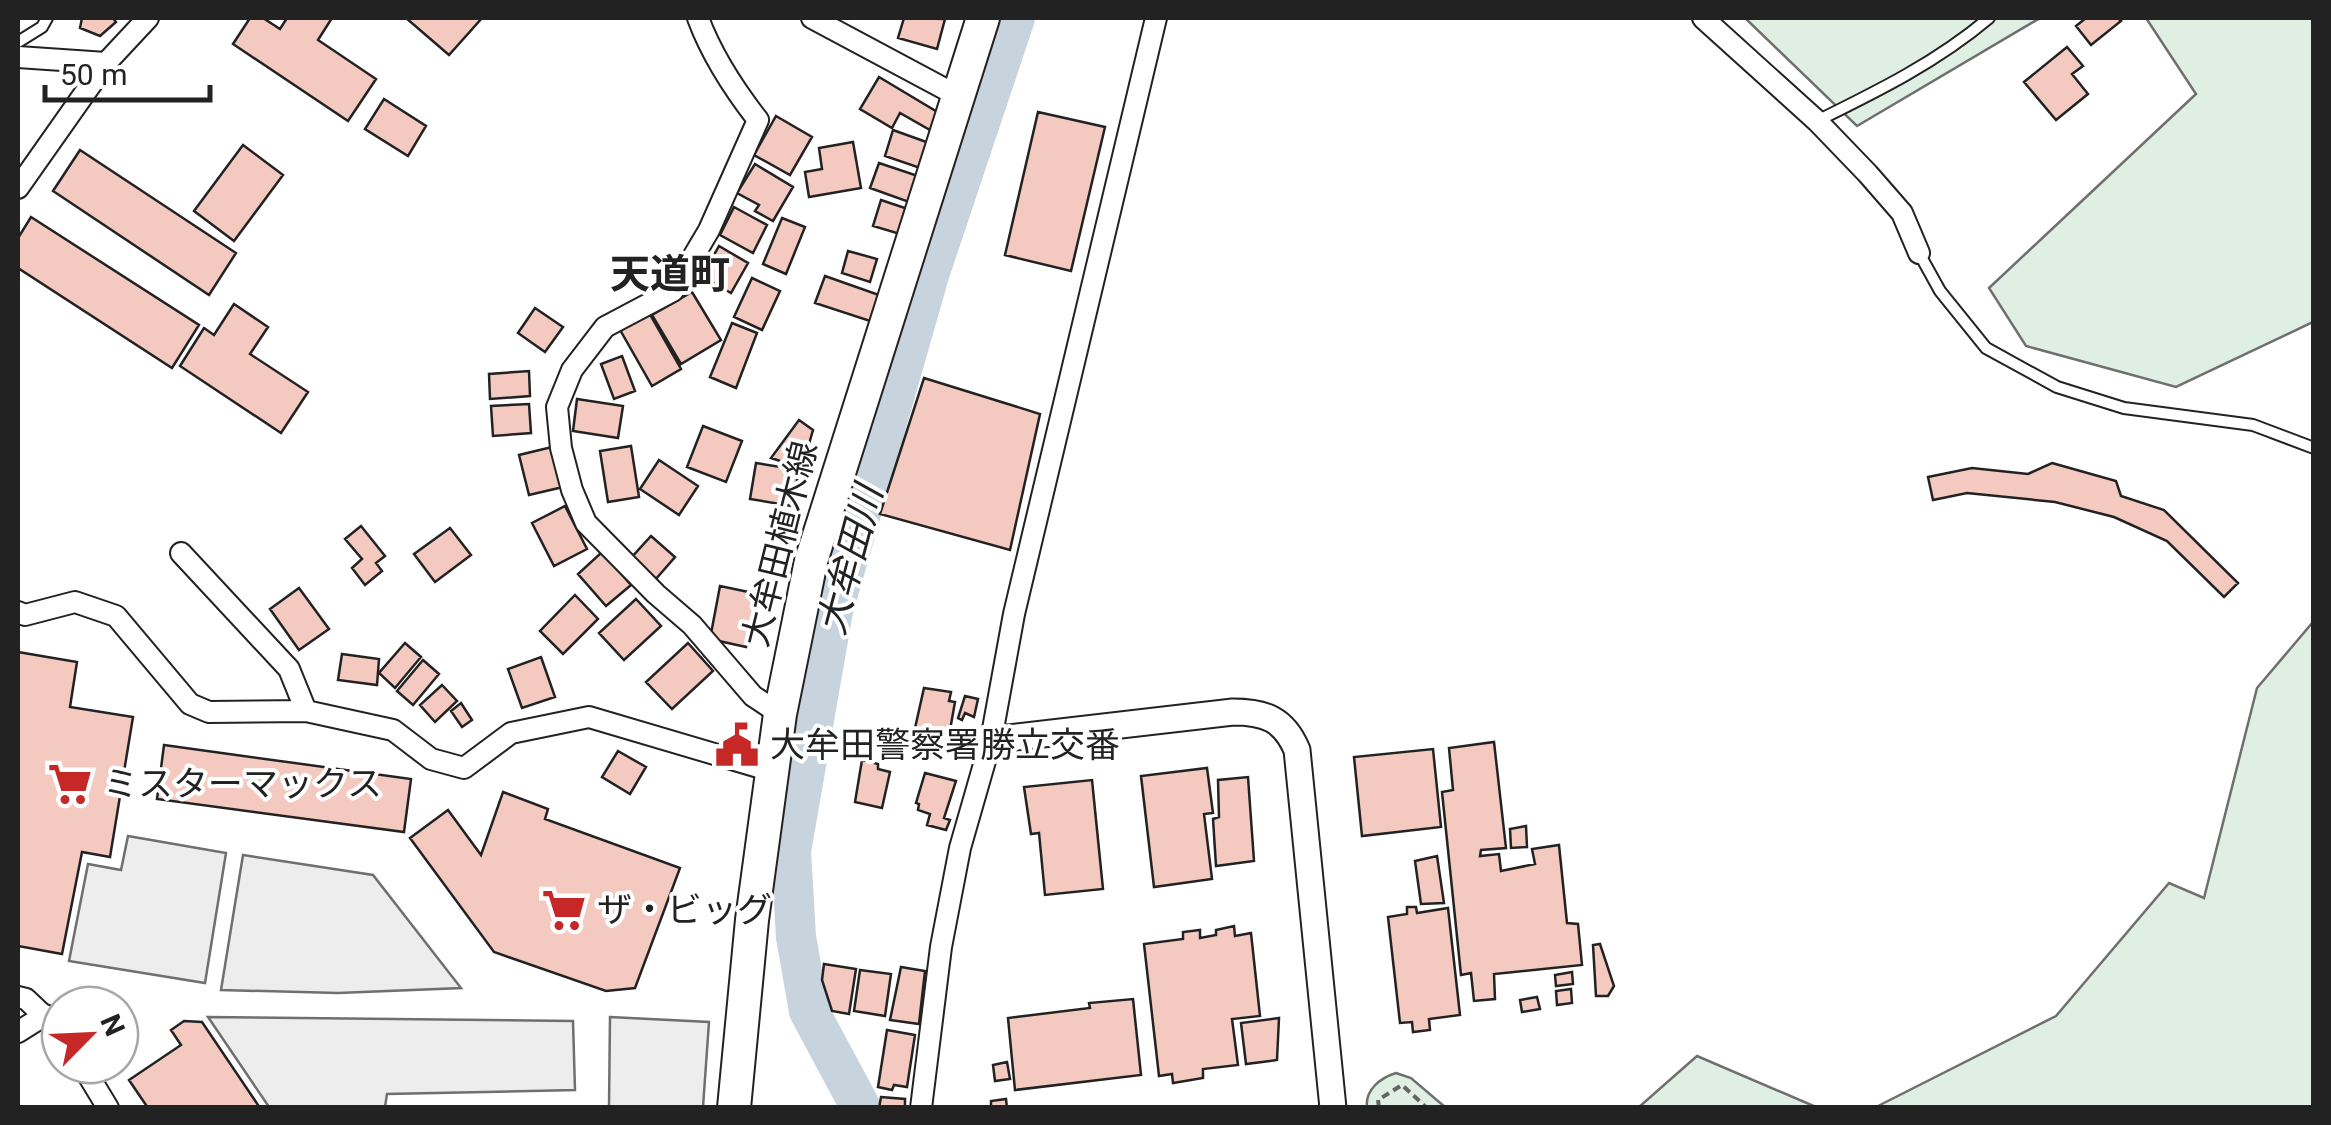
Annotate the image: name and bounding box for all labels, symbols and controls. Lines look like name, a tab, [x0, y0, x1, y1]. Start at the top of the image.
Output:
scale bar	[45, 40, 210, 102]
text: 50 m	[60, 57, 127, 92]
district label: 天道町	[610, 251, 730, 298]
street label: 大牟田植木線	[735, 437, 826, 651]
water label: 大牟田川	[809, 477, 892, 639]
public building icon: 大牟田警察署勝立交番	[713, 721, 761, 769]
place label: 大牟田警察署勝立交番	[770, 725, 1120, 766]
supermarket icon: ミスターマックス	[46, 760, 94, 808]
place label: ミスターマックス	[103, 764, 382, 805]
supermarket icon: ザ・ビッグ	[540, 886, 588, 934]
place label: ザ・ビッグ	[597, 890, 772, 931]
north arrow	[40, 985, 140, 1085]
text: N	[93, 1009, 131, 1041]

